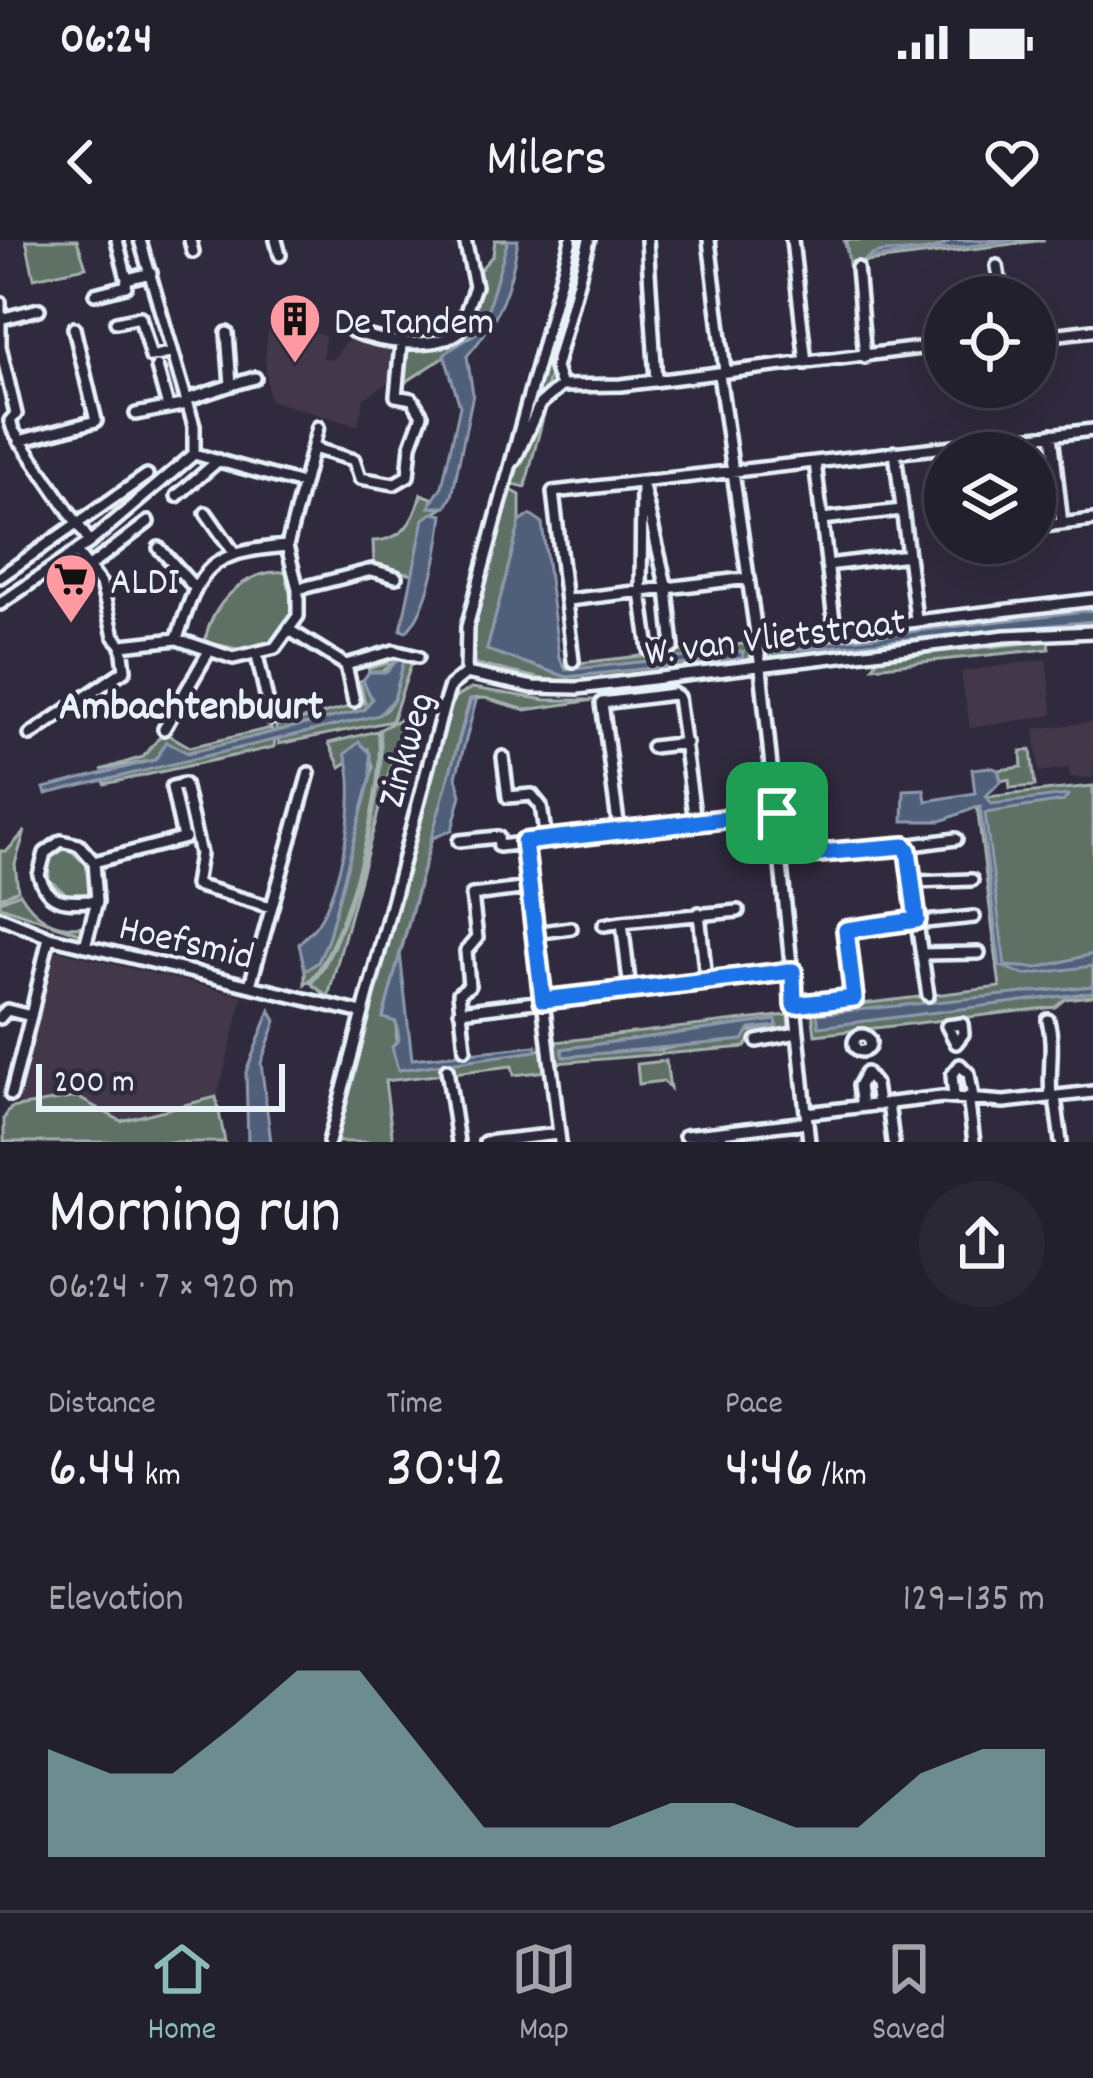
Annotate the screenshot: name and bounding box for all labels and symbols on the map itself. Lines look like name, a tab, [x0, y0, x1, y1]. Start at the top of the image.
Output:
building icon: De Tandem	[267, 291, 323, 365]
place label: De Tandem	[334, 298, 494, 353]
supermarket icon: ALDI	[43, 551, 99, 625]
place label: ALDI	[110, 558, 179, 613]
street label: W. van Vlietstraat	[642, 597, 909, 684]
district label: Ambachtenbuurt	[59, 680, 324, 740]
street label: Zinkweg	[367, 687, 452, 815]
pin	[726, 762, 828, 864]
street label: Hoefsmid	[113, 903, 258, 988]
scale bar	[36, 1058, 285, 1111]

